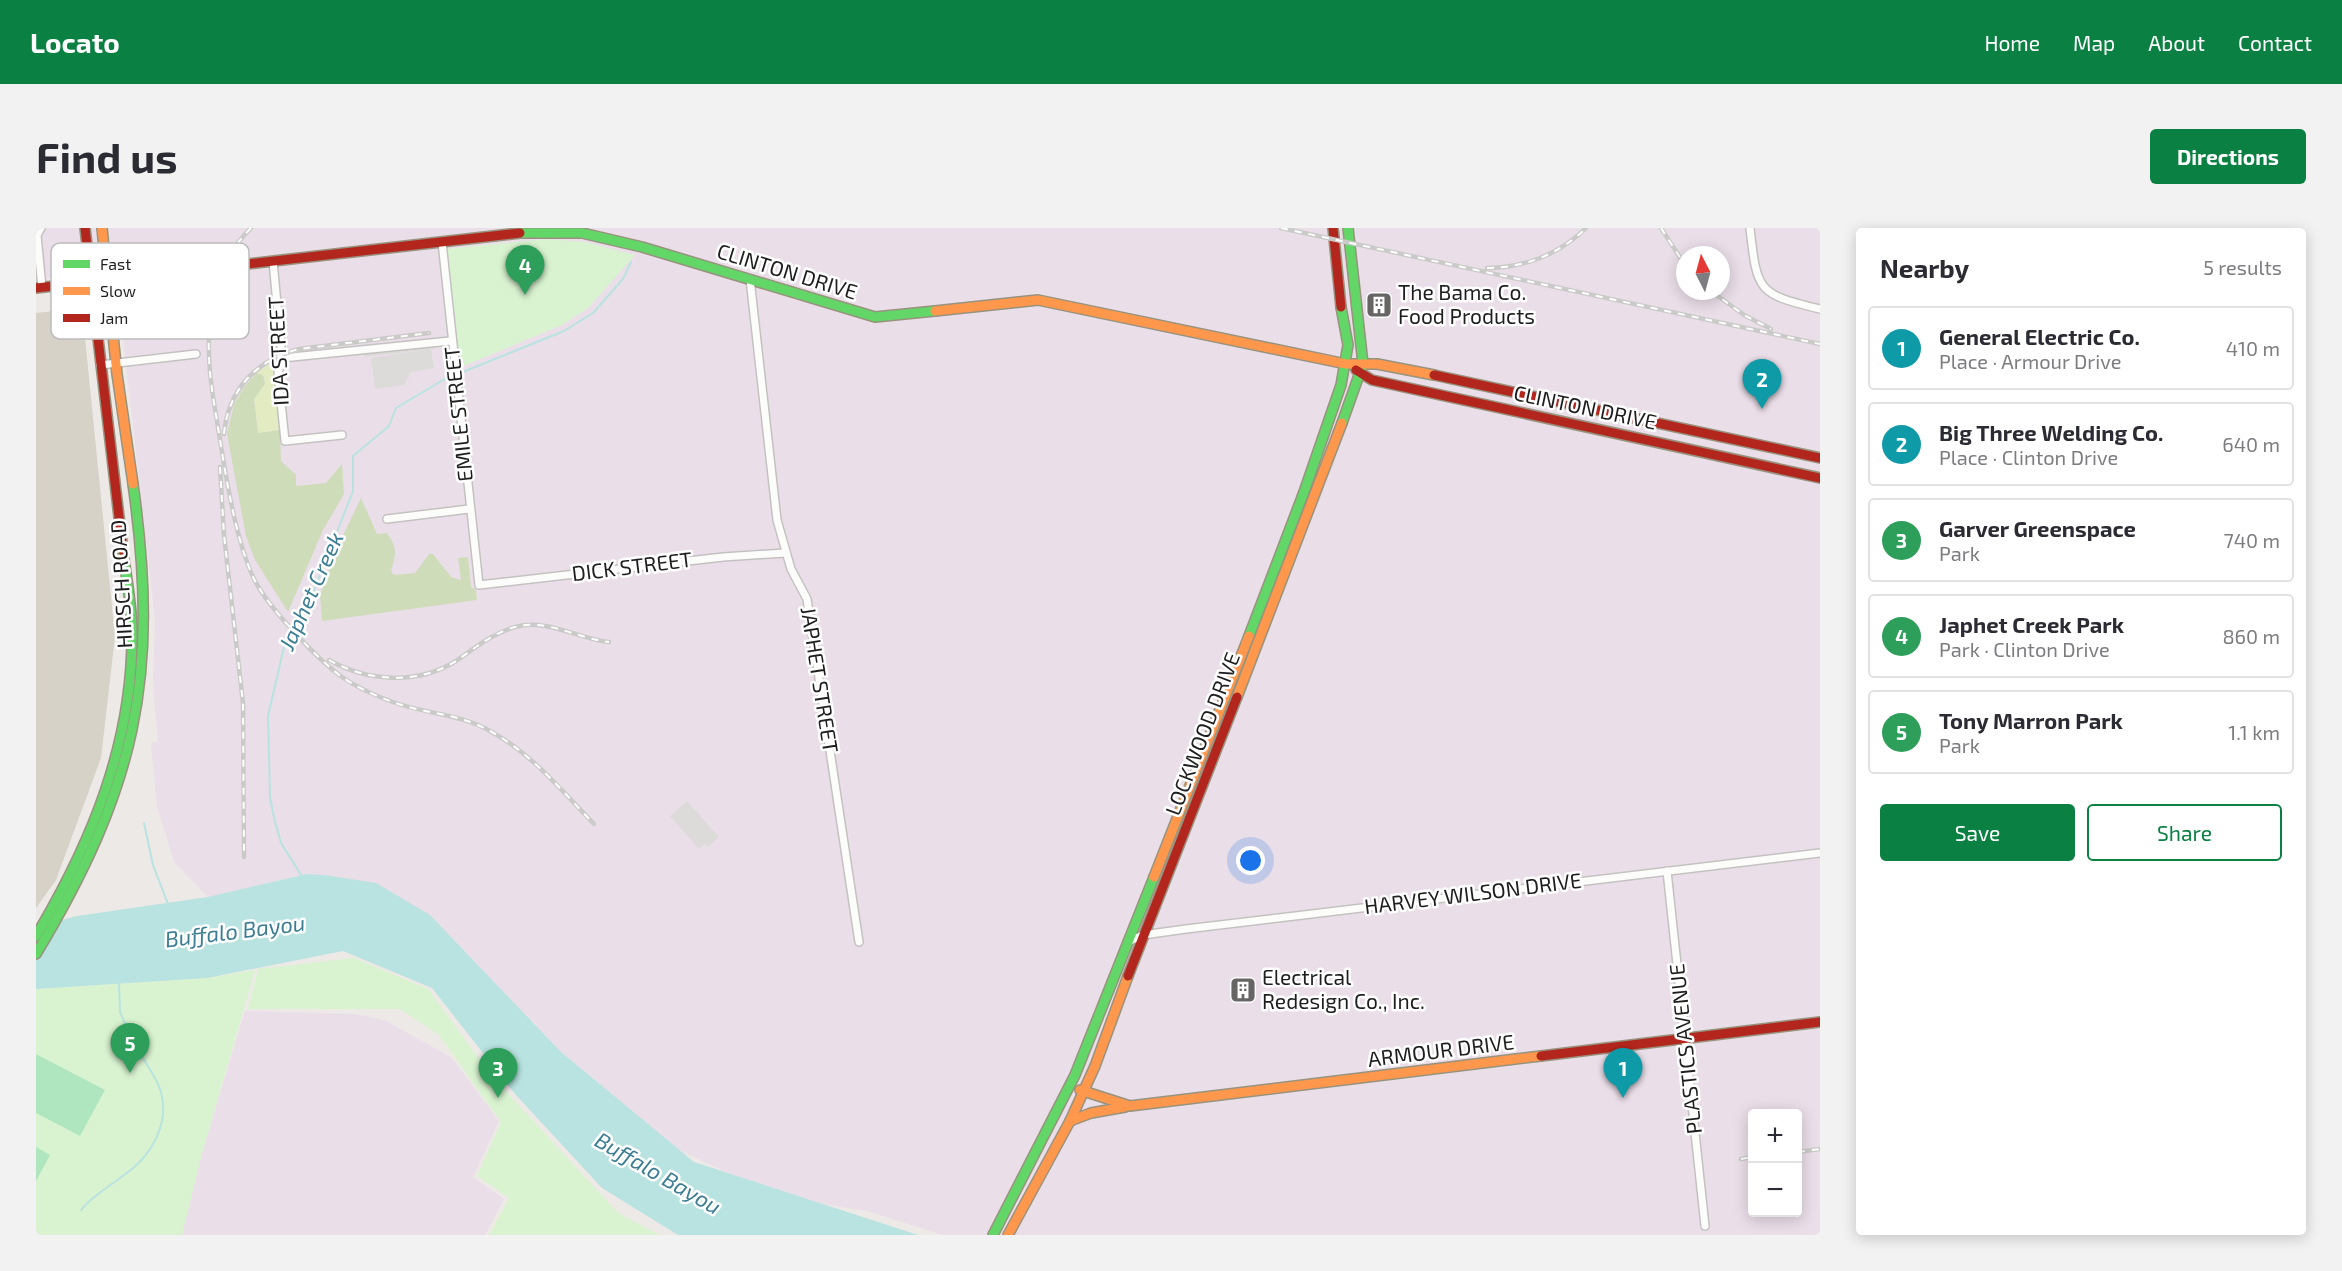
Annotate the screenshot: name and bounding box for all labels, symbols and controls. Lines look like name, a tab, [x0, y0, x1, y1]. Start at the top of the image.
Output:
text: Locato	[30, 25, 120, 59]
text: Home	[1984, 30, 2040, 55]
text: Map	[2073, 30, 2115, 55]
text: About	[2148, 30, 2205, 55]
text: Contact	[2238, 30, 2312, 55]
button: Directions	[2150, 129, 2306, 184]
text: Find us	[36, 131, 178, 181]
street label: CLINTON DRIVE	[714, 237, 861, 304]
legend	[51, 243, 249, 339]
pin: 4	[506, 245, 544, 295]
north arrow	[1676, 246, 1730, 300]
text: Nearby	[1880, 252, 1969, 283]
text: Fast	[100, 254, 131, 273]
text: 5 results	[2203, 255, 2282, 279]
place label: The Bama Co. Food Products	[1398, 279, 1535, 328]
text: Slow	[100, 281, 136, 300]
building icon: The Bama Co. Food Products	[1364, 290, 1394, 320]
street label: IDA STREET	[262, 296, 293, 406]
text: Jam	[100, 308, 128, 327]
text: General Electric Co.	[1939, 323, 2140, 349]
text: 1	[1897, 336, 1906, 360]
text: 410 m	[2226, 336, 2280, 360]
street label: EMILE STREET	[438, 345, 477, 483]
text: Place · Armour Drive	[1939, 349, 2122, 373]
pin: 2	[1742, 360, 1782, 409]
street label: CLINTON DRIVE	[1512, 379, 1659, 434]
text: Big Three Welding Co.	[1939, 419, 2163, 445]
text: 2	[1896, 432, 1907, 456]
text: 640 m	[2222, 432, 2280, 456]
text: Place · Clinton Drive	[1939, 445, 2118, 469]
text: Garver Greenspace	[1939, 515, 2136, 541]
street label: HIRSCH ROAD	[105, 519, 136, 649]
water label: Japhet Creek	[272, 528, 348, 655]
text: 3	[1896, 528, 1907, 552]
text: 740 m	[2223, 528, 2280, 552]
text: Park	[1939, 541, 1980, 565]
street label: DICK STREET	[570, 546, 693, 585]
street label: JAPHET STREET	[797, 605, 844, 755]
text: Japhet Creek Park	[1939, 611, 2124, 637]
text: 4	[1895, 624, 1908, 648]
text: 860 m	[2222, 624, 2280, 648]
text: Park · Clinton Drive	[1939, 637, 2110, 661]
street label: LOCKWOOD DRIVE	[1159, 648, 1244, 818]
text: Tony Marron Park	[1939, 707, 2123, 733]
text: 5	[1896, 720, 1907, 744]
text: 1.1 km	[2228, 720, 2280, 744]
text: Park	[1939, 733, 1980, 757]
button: Save	[1880, 804, 2075, 861]
button: Share	[2087, 804, 2282, 861]
your location	[1236, 846, 1265, 875]
street label: HARVEY WILSON DRIVE	[1363, 867, 1583, 918]
water label: Buffalo Bayou	[163, 909, 306, 952]
street label: PLASTICS AVENUE	[1663, 963, 1706, 1136]
place label: Electrical Redesign Co., Inc.	[1262, 964, 1425, 1013]
building icon: Electrical Redesign Co., Inc.	[1228, 975, 1258, 1005]
pin: 5	[110, 1024, 149, 1073]
street label: ARMOUR DRIVE	[1366, 1028, 1515, 1071]
pin: 3	[478, 1048, 518, 1098]
pin: 1	[1604, 1048, 1642, 1098]
map controls	[1748, 1109, 1802, 1217]
button: +	[1748, 1109, 1802, 1163]
water label: Buffalo Bayou	[590, 1126, 726, 1219]
button: −	[1748, 1163, 1802, 1217]

